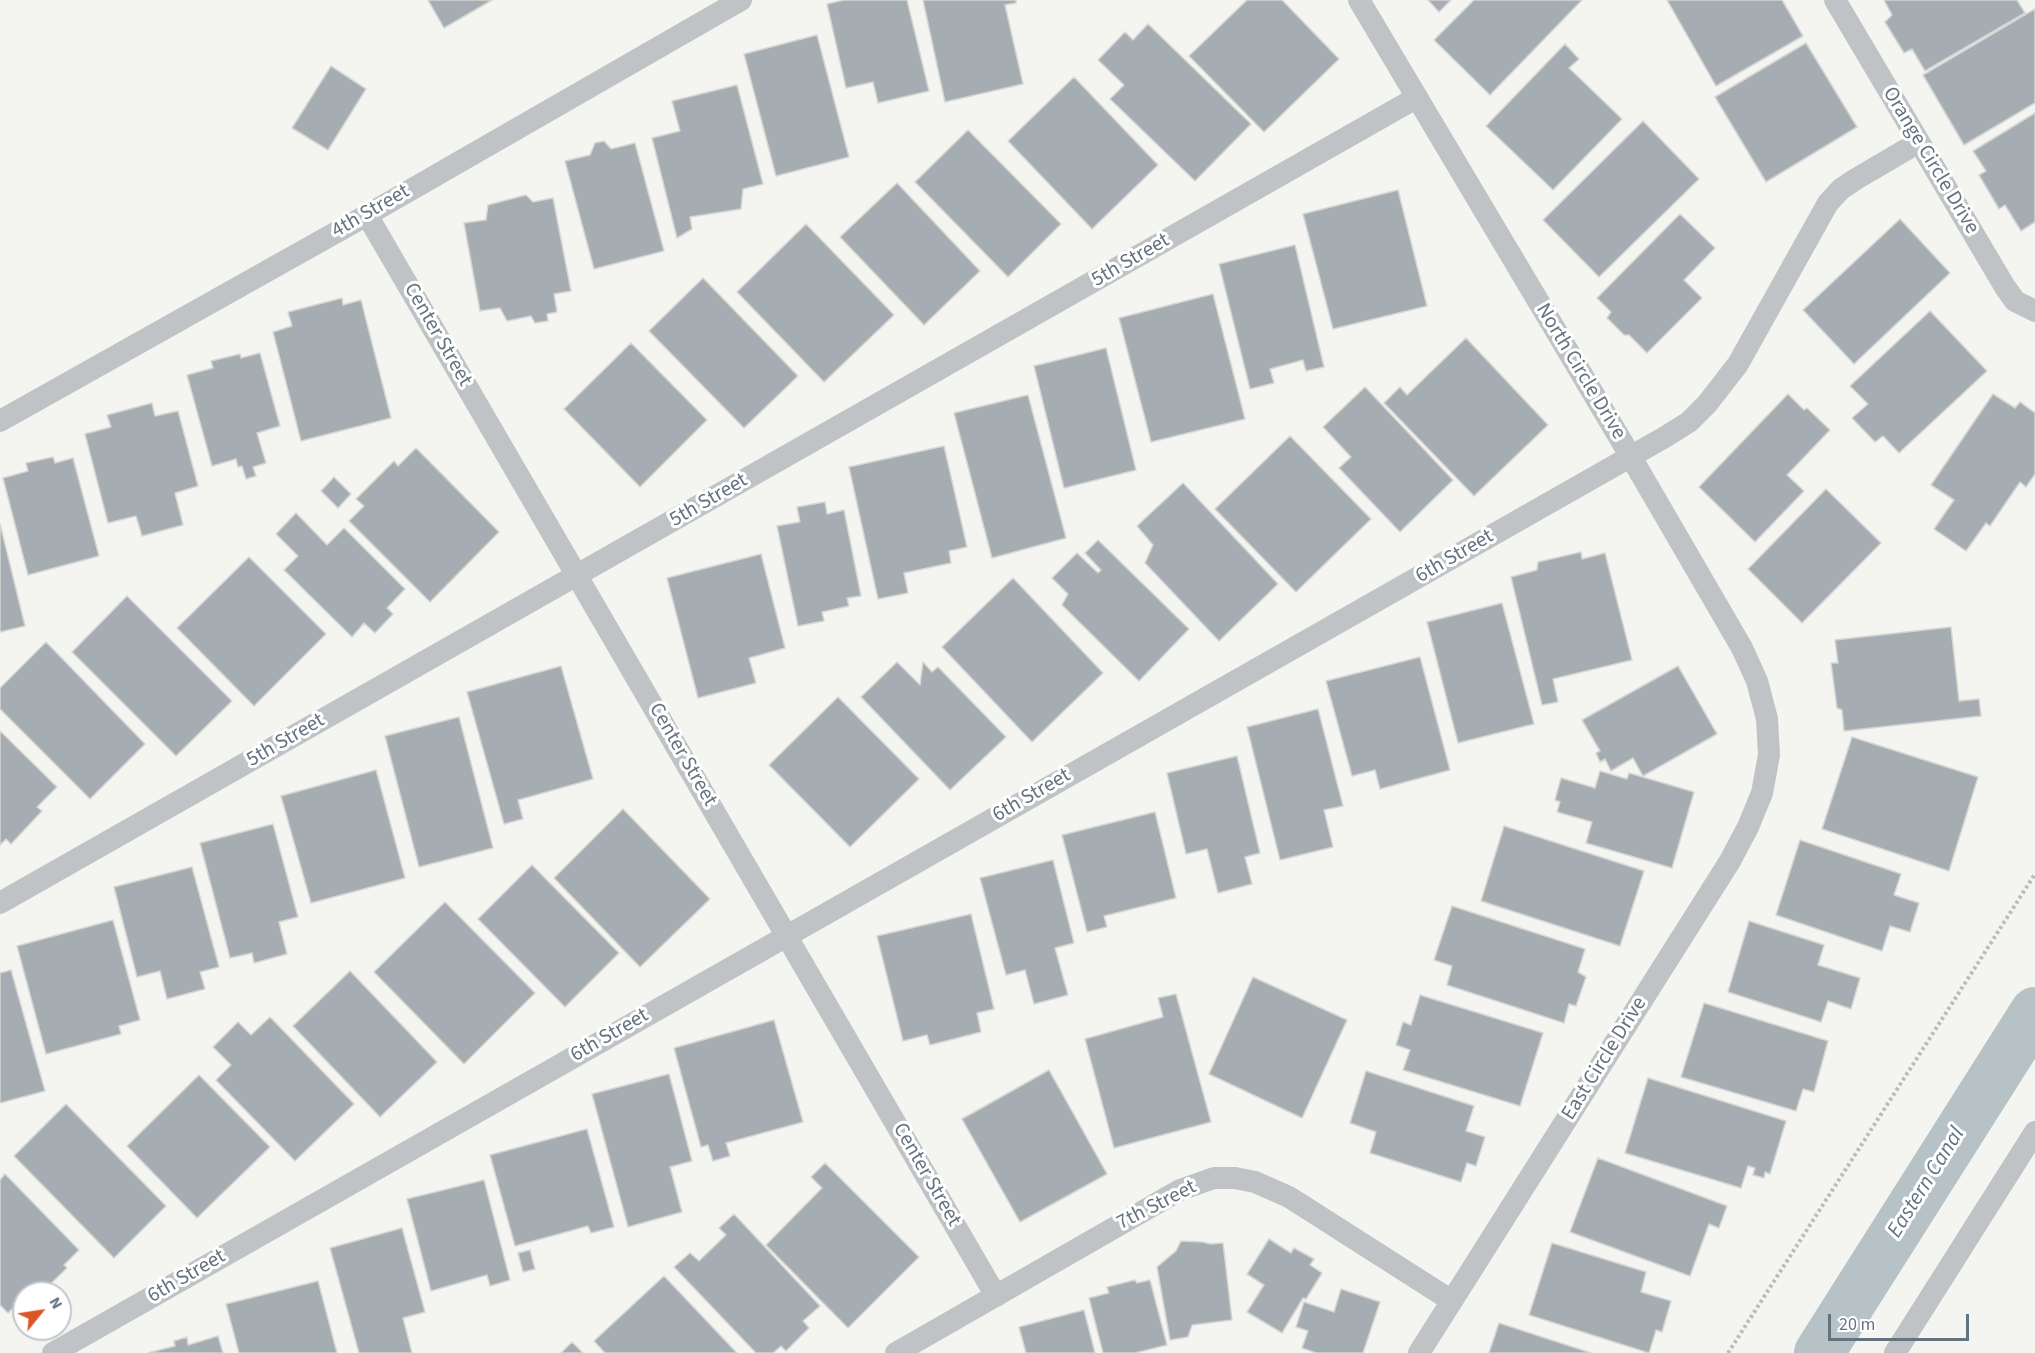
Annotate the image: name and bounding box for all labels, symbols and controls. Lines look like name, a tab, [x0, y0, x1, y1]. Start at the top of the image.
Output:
street label: Orange Circle Drive	[1876, 83, 1984, 239]
street label: 4th Street	[328, 180, 414, 244]
street label: 5th Street	[1088, 229, 1174, 293]
street label: Center Street	[397, 279, 477, 391]
street label: North Circle Drive	[1529, 299, 1631, 445]
street label: 5th Street	[666, 469, 752, 533]
street label: 6th Street	[1412, 525, 1498, 589]
street label: Center Street	[642, 699, 722, 811]
street label: 5th Street	[243, 709, 329, 773]
street label: 6th Street	[989, 764, 1075, 828]
street label: East Circle Drive	[1557, 993, 1653, 1125]
street label: 6th Street	[567, 1004, 653, 1068]
street label: Center Street	[886, 1119, 966, 1231]
water label: Eastern Canal	[1883, 1123, 1971, 1243]
street label: 7th Street	[1113, 1175, 1201, 1237]
street label: 6th Street	[144, 1245, 230, 1309]
north arrow	[12, 1281, 72, 1341]
text: N	[44, 1293, 68, 1313]
scale bar	[1831, 1302, 1972, 1340]
text: 20 m	[1839, 1312, 1875, 1337]

